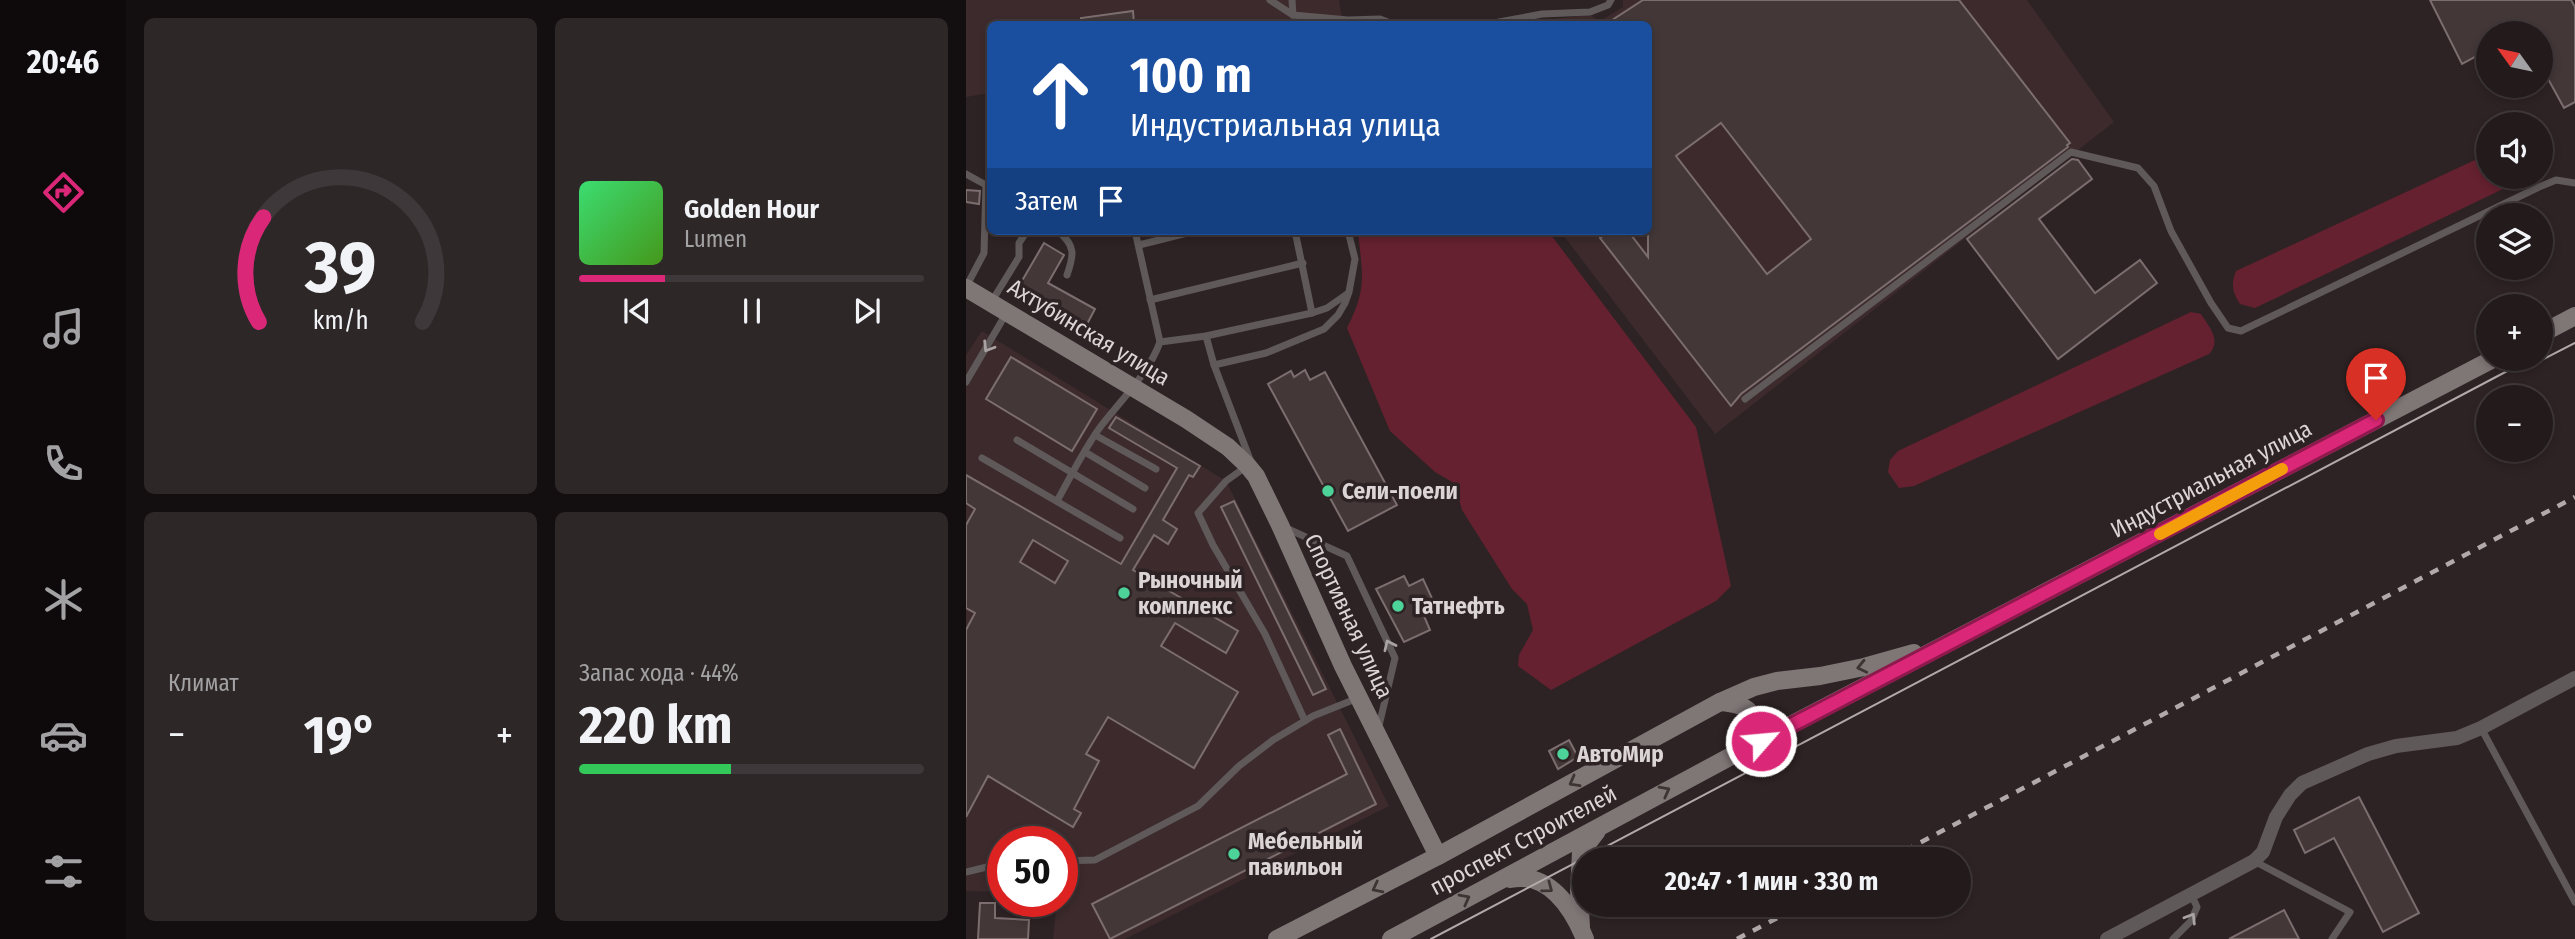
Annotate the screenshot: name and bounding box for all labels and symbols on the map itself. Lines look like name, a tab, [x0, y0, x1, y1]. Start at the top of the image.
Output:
north arrow	[2476, 21, 2553, 98]
street label: Ахтубинская улица	[1003, 273, 1175, 391]
one-way arrow	[983, 340, 996, 353]
pin	[2346, 348, 2406, 420]
street label: Индустриальная улица	[2106, 414, 2316, 544]
place label: Сели-поели	[1342, 477, 1458, 505]
marker: Сели-поели	[1320, 483, 1336, 499]
street label: Спортивная улица	[1299, 529, 1399, 703]
place label: Рыночный комплекс	[1138, 566, 1243, 620]
marker: Рыночный комплекс	[1116, 585, 1132, 601]
place label: Татнефть	[1412, 592, 1505, 620]
marker: Татнефть	[1390, 598, 1406, 614]
one-way arrow	[1383, 640, 1397, 652]
one-way arrow	[1856, 659, 1868, 674]
position arrow	[1724, 704, 1798, 778]
place label: АвтоМир	[1576, 740, 1664, 768]
marker: АвтоМир	[1555, 746, 1571, 762]
one-way arrow	[1569, 774, 1582, 787]
street label: проспект Строителей	[1425, 779, 1621, 901]
one-way arrow	[1657, 786, 1670, 800]
speed limit sign: 50	[987, 826, 1078, 917]
place label: Мебельный павильон	[1248, 827, 1363, 881]
marker: Мебельный павильон	[1226, 846, 1242, 862]
one-way arrow	[1372, 879, 1384, 893]
one-way arrow	[1540, 879, 1552, 892]
one-way arrow	[1458, 894, 1470, 907]
one-way arrow	[2182, 913, 2195, 926]

